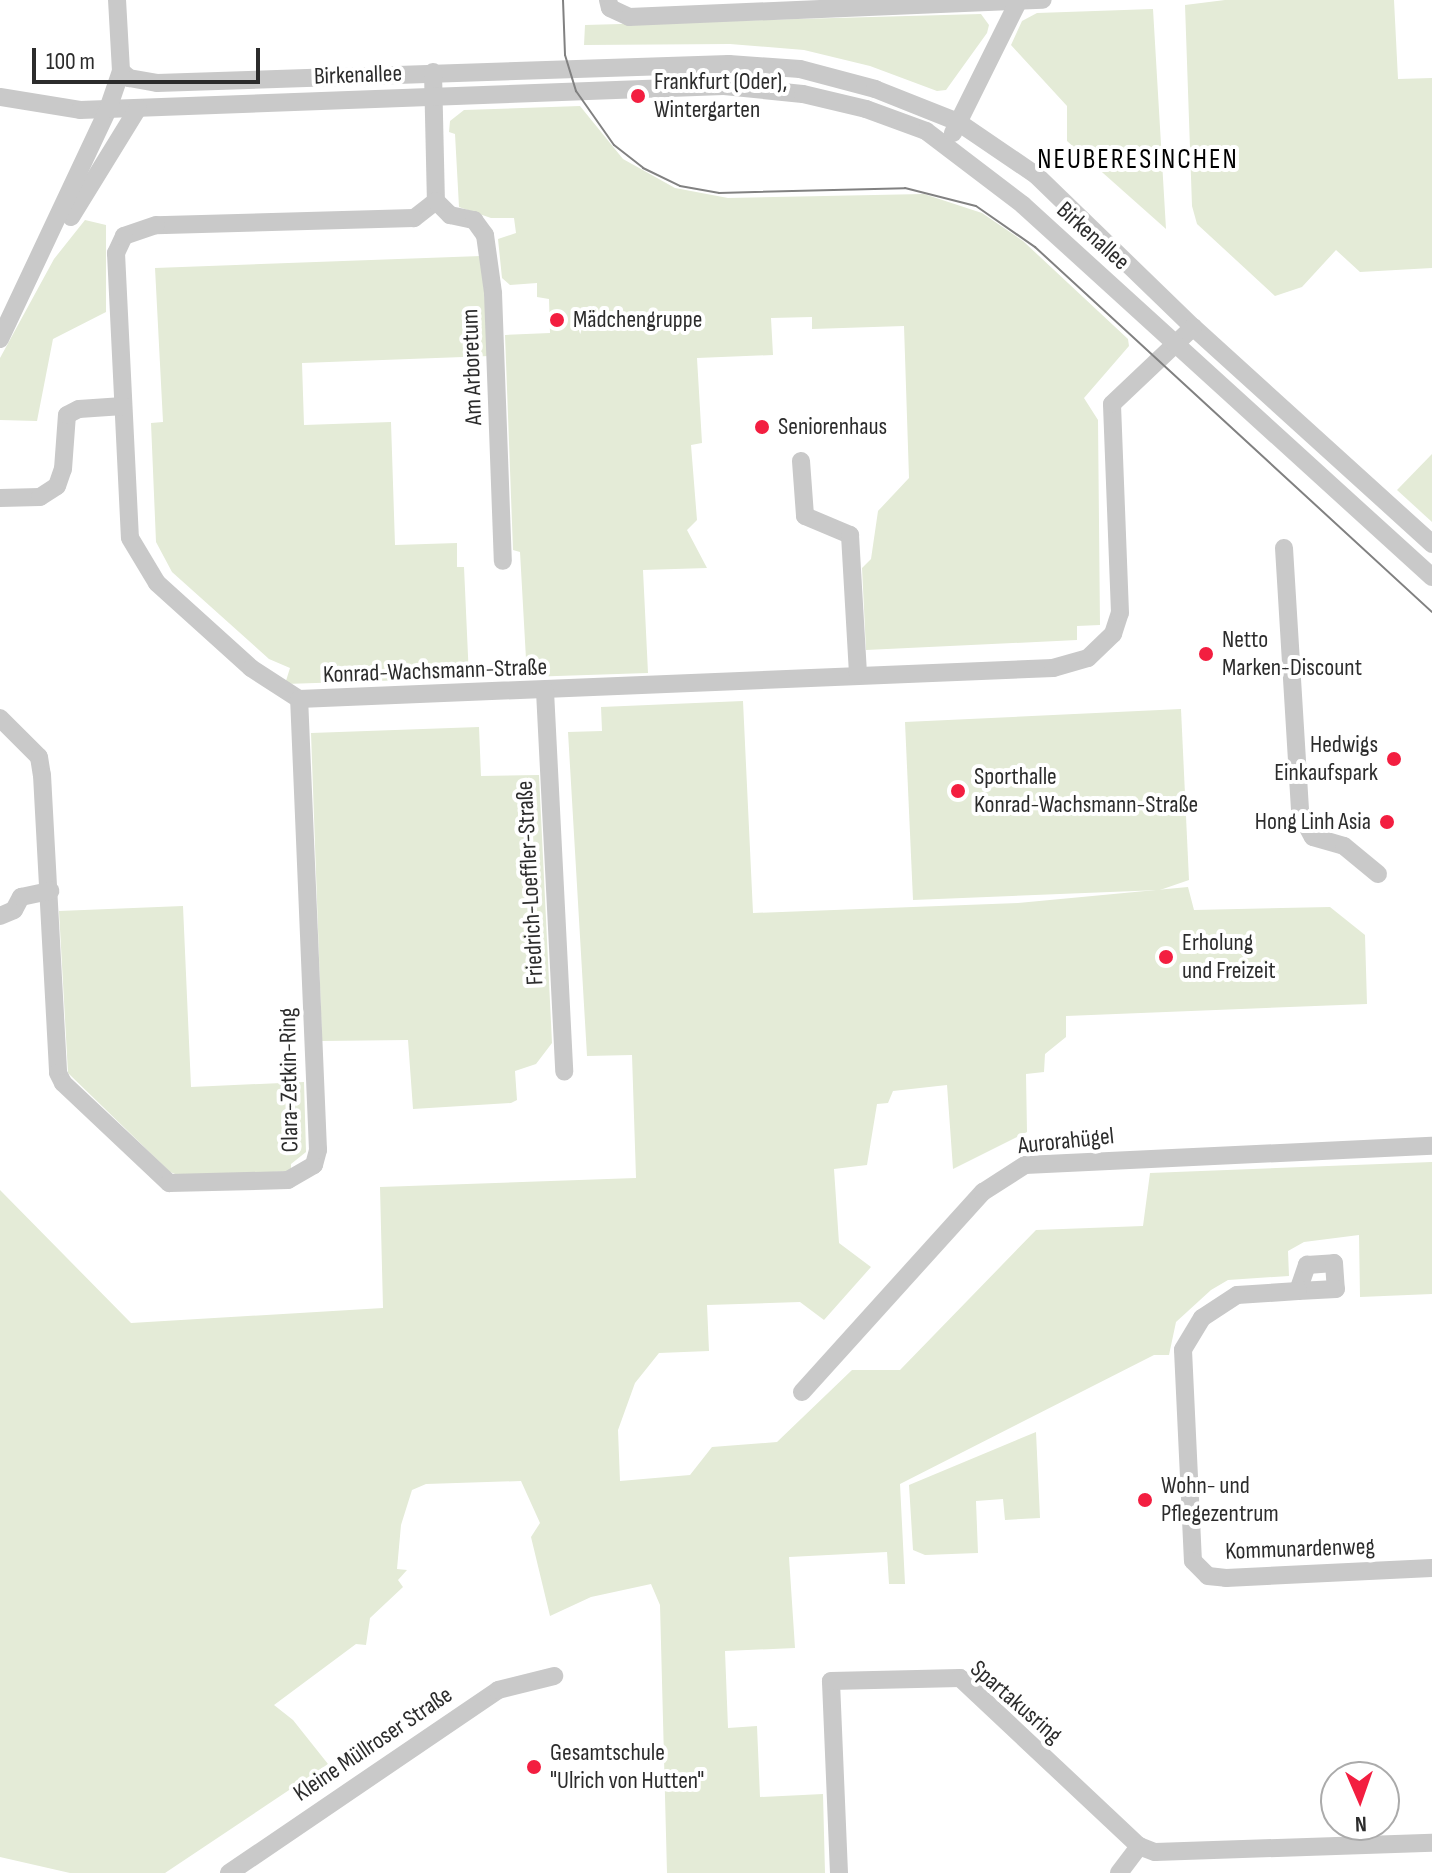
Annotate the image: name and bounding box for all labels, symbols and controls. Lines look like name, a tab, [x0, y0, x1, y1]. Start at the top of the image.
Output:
scale bar	[36, 32, 264, 82]
text: 100 m	[46, 47, 95, 76]
street label: Birkenallee	[313, 59, 403, 91]
place label: Frankfurt (Oder), Wintergarten	[654, 68, 787, 124]
marker: Frankfurt (Oder), Wintergarten	[629, 87, 647, 105]
district label: NEUBERESINCHEN	[1037, 143, 1239, 177]
street label: Birkenallee	[1051, 196, 1135, 276]
place label: Mädchengruppe	[573, 306, 702, 334]
street label: Am Arboretum	[456, 308, 488, 426]
marker: Mädchengruppe	[548, 311, 566, 329]
place label: Seniorenhaus	[778, 413, 887, 441]
marker: Seniorenhaus	[753, 418, 771, 436]
place label: Netto Marken-Discount	[1222, 626, 1362, 682]
marker: Netto Marken-Discount	[1197, 645, 1215, 663]
street label: Konrad-Wachsmann-Straße	[322, 653, 548, 689]
place label: Hedwigs Einkaufspark	[1274, 731, 1378, 787]
marker: Hedwigs Einkaufspark	[1385, 750, 1403, 768]
place label: Sporthalle Konrad-Wachsmann-Straße	[974, 763, 1198, 819]
street label: Friedrich-Loeffler-Straße	[510, 780, 550, 986]
marker: Sporthalle Konrad-Wachsmann-Straße	[949, 782, 967, 800]
place label: Hong Linh Asia	[1255, 808, 1371, 836]
marker: Hong Linh Asia	[1378, 813, 1396, 831]
place label: Erholung und Freizeit	[1182, 929, 1276, 985]
marker: Erholung und Freizeit	[1157, 948, 1175, 966]
street label: Clara-Zetkin-Ring	[273, 1007, 305, 1153]
street label: Aurorahügel	[1017, 1122, 1115, 1160]
place label: Wohn- und Pflegezentrum	[1161, 1472, 1279, 1528]
marker: Wohn- und Pflegezentrum	[1136, 1491, 1154, 1509]
street label: Kommunardenweg	[1225, 1532, 1375, 1566]
street label: Spartakusring	[964, 1654, 1068, 1750]
street label: Kleine Müllroser Straße	[288, 1680, 458, 1808]
place label: Gesamtschule "Ulrich von Hutten"	[550, 1739, 704, 1795]
marker: Gesamtschule "Ulrich von Hutten"	[525, 1758, 543, 1776]
north arrow	[1320, 1761, 1400, 1841]
text: N	[1354, 1810, 1367, 1837]

